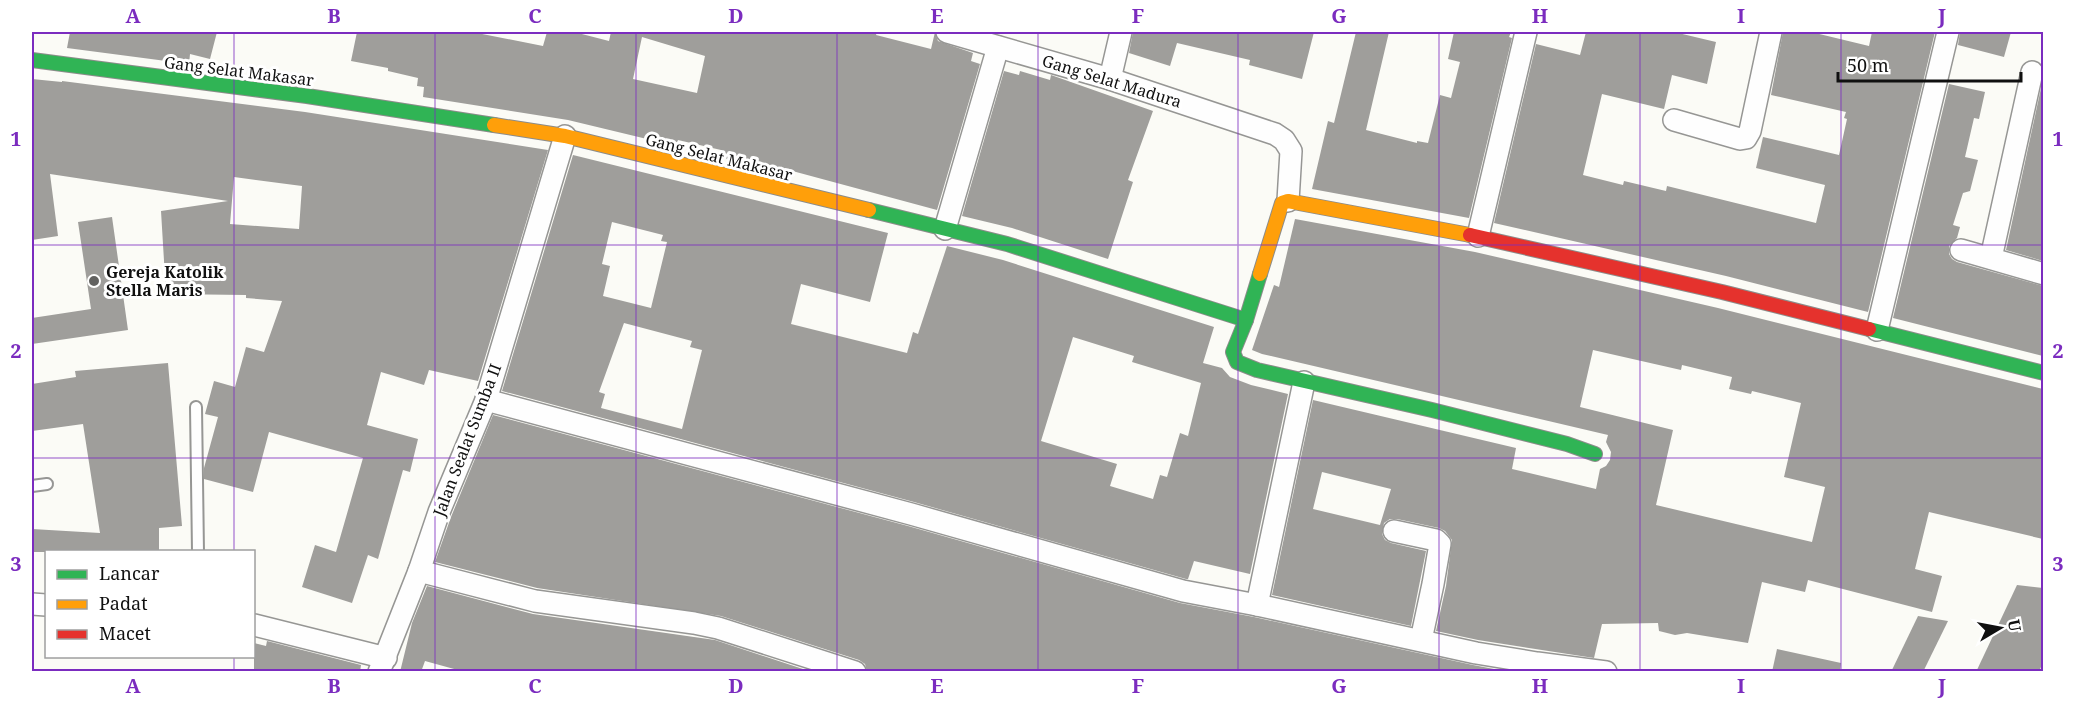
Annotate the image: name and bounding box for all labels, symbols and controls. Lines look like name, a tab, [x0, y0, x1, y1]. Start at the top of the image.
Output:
text: A	[125, 2, 141, 29]
text: B	[327, 2, 341, 29]
text: C	[528, 2, 542, 29]
text: D	[728, 2, 744, 29]
text: E	[930, 2, 944, 29]
text: F	[1132, 2, 1144, 29]
text: G	[1331, 2, 1347, 29]
text: H	[1532, 2, 1548, 29]
text: I	[1737, 2, 1745, 29]
text: J	[1937, 2, 1946, 29]
scale bar	[1838, 45, 2021, 83]
street label: Gang Selat Madura	[1040, 49, 1184, 113]
street label: Gang Selat Makasar	[163, 51, 316, 91]
text: 50 m	[1847, 53, 1889, 77]
text: 1	[10, 125, 22, 152]
text: 1	[2052, 125, 2064, 152]
street label: Gang Selat Makasar	[643, 128, 795, 186]
place label: Gereja Katolik Stella Maris	[106, 261, 224, 301]
marker: Gereja Katolik Stella Maris	[87, 274, 101, 288]
text: 2	[10, 337, 22, 364]
text: 2	[2052, 337, 2064, 364]
street label: Jalan Sealat Sumba II	[427, 360, 506, 520]
text: 3	[10, 550, 22, 577]
legend	[45, 550, 255, 658]
text: 3	[2052, 550, 2064, 577]
text: Lancar	[99, 561, 160, 585]
text: Padat	[99, 591, 148, 615]
north arrow	[1970, 598, 2030, 658]
text: U	[2003, 618, 2027, 633]
text: Macet	[99, 621, 151, 645]
text: A	[125, 672, 141, 699]
text: B	[327, 672, 341, 699]
text: C	[528, 672, 542, 699]
text: D	[728, 672, 744, 699]
text: E	[930, 672, 944, 699]
text: F	[1132, 672, 1144, 699]
text: G	[1331, 672, 1347, 699]
text: H	[1532, 672, 1548, 699]
text: I	[1737, 672, 1745, 699]
text: J	[1937, 672, 1946, 699]

